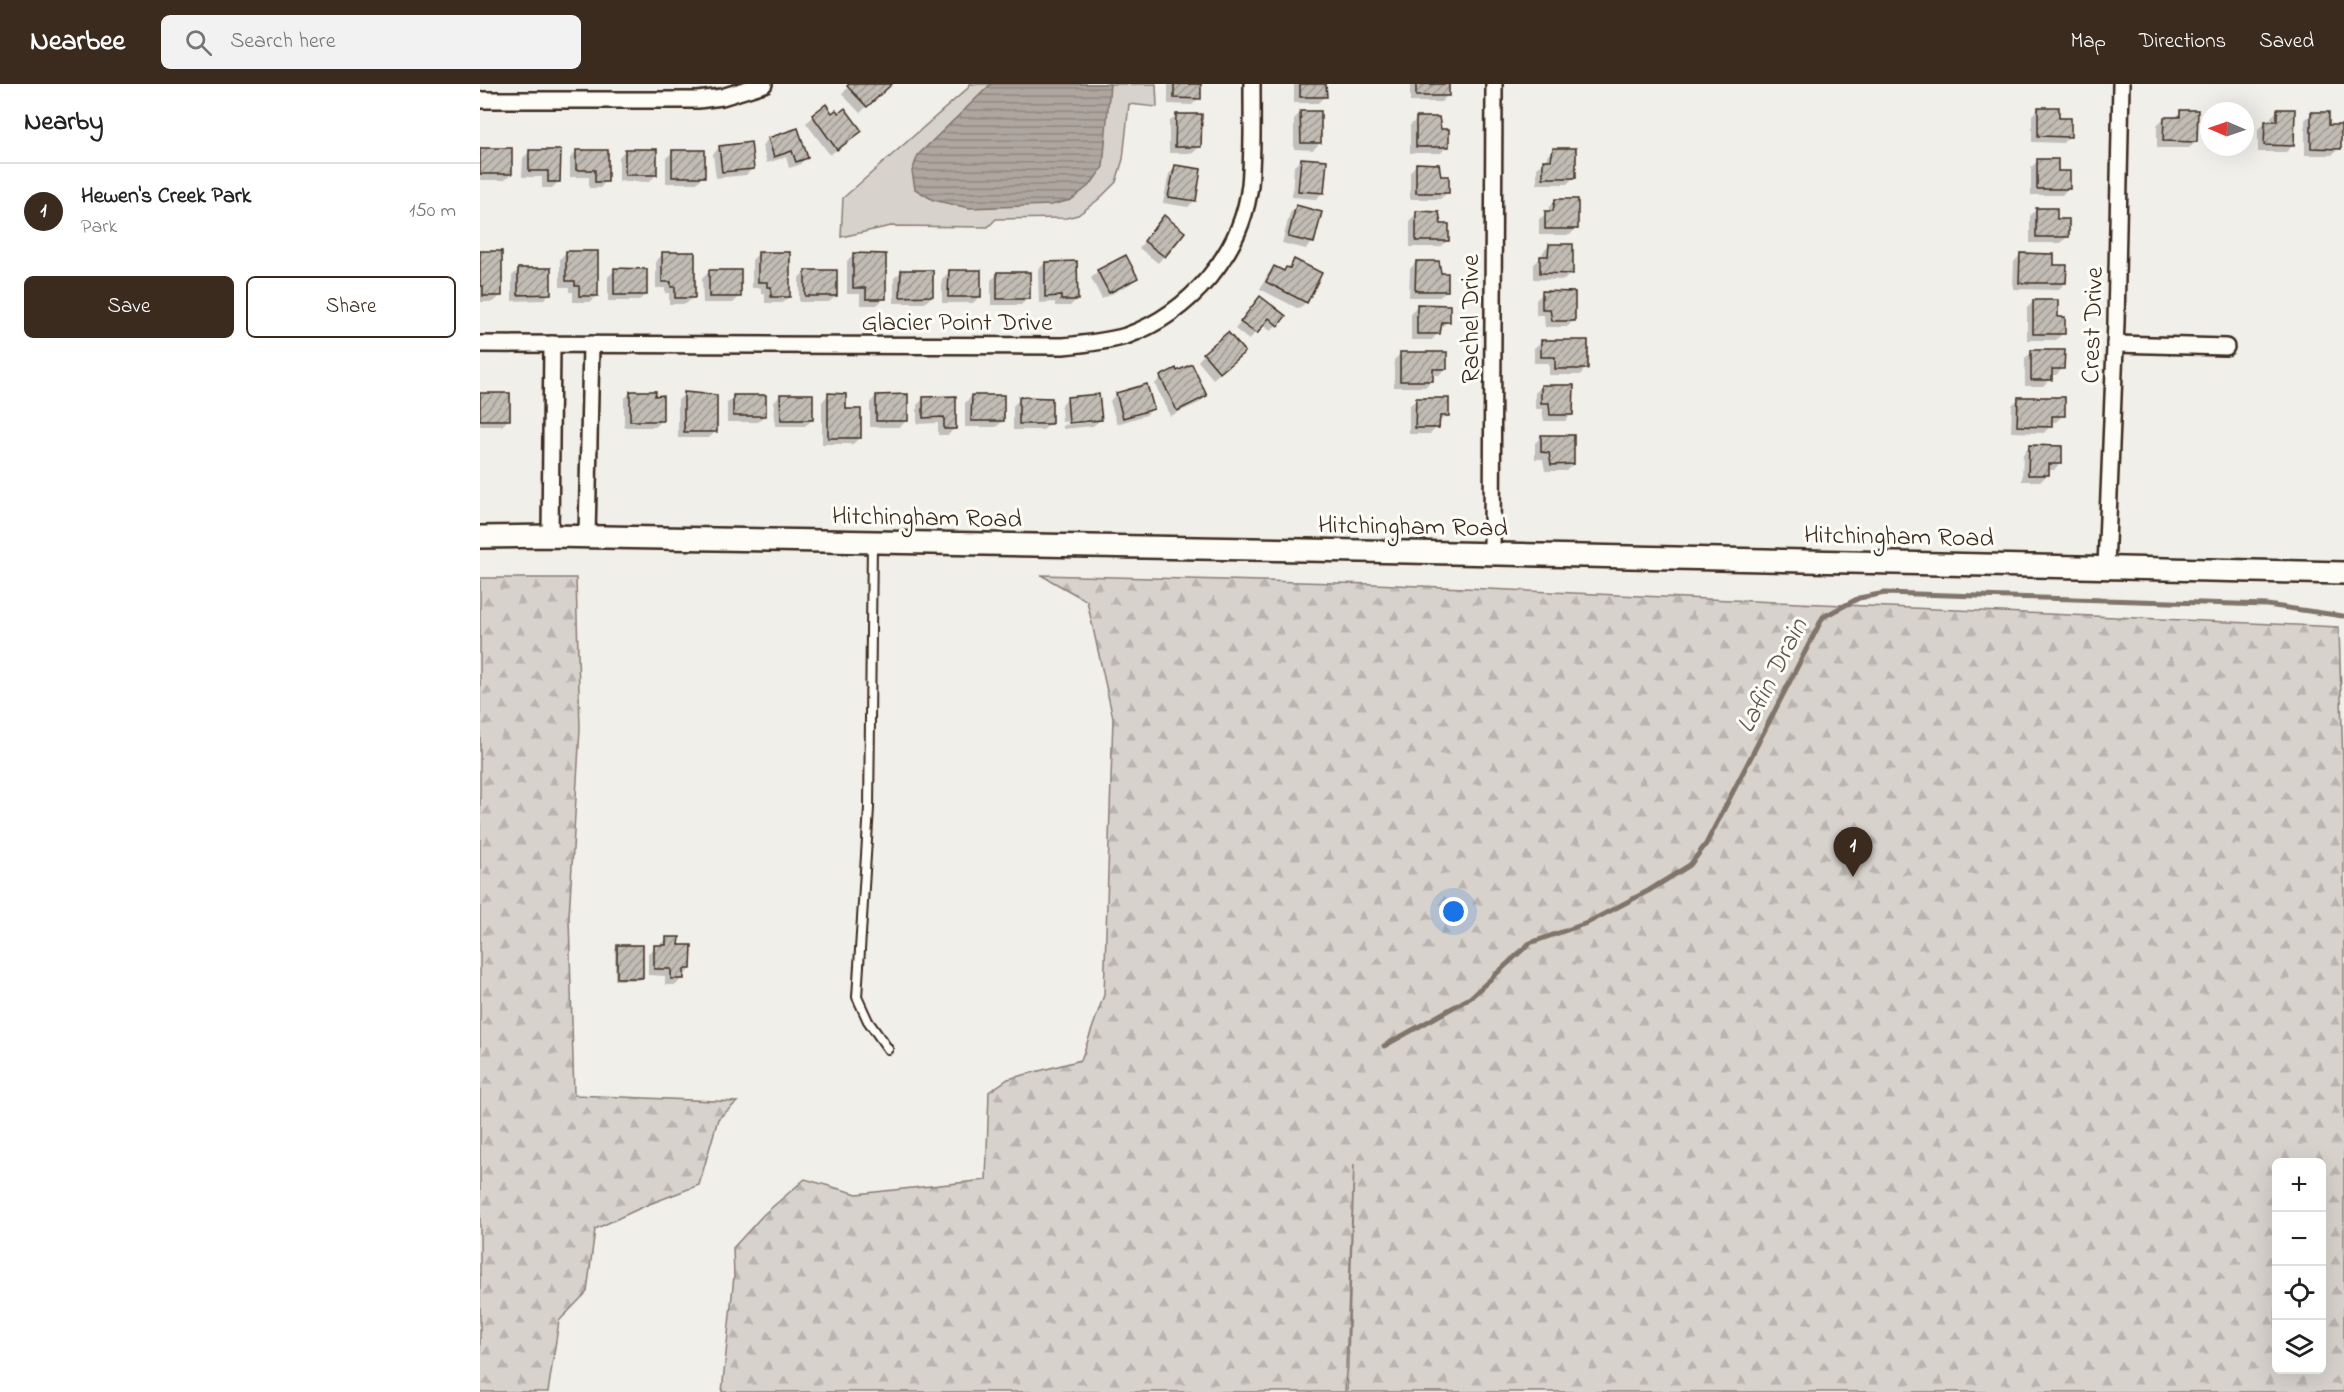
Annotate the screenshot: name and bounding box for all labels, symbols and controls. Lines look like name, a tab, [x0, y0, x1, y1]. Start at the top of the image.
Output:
search box	[161, 15, 581, 69]
text: Nearbee	[30, 22, 125, 63]
icon: search	[182, 26, 215, 59]
text: Search here	[230, 26, 336, 58]
text: Map	[2070, 27, 2106, 57]
text: Directions	[2139, 27, 2226, 57]
text: Saved	[2259, 27, 2314, 57]
north arrow	[2200, 102, 2254, 156]
text: Nearby	[24, 104, 103, 142]
text: Hewen's Creek Park	[81, 181, 251, 213]
text: 1	[40, 197, 47, 226]
text: 150 m	[409, 197, 456, 226]
text: Park	[81, 213, 117, 242]
street label: Rachel Drive	[1453, 254, 1491, 384]
street label: Crest Drive	[2073, 266, 2115, 384]
button: Save	[24, 276, 234, 338]
button: Share	[246, 276, 456, 338]
street label: Glacier Point Drive	[861, 305, 1053, 343]
street label: Hitchingham Road	[832, 498, 1023, 540]
street label: Hitchingham Road	[1318, 507, 1509, 549]
street label: Hitchingham Road	[1804, 517, 1995, 559]
water label: Laflin Drain	[1728, 611, 1819, 740]
pin: 1	[1834, 828, 1872, 877]
your location	[1439, 897, 1468, 926]
map controls	[2272, 1158, 2326, 1374]
button: +	[2272, 1158, 2326, 1212]
button: −	[2272, 1212, 2326, 1266]
button: locate	[2272, 1266, 2326, 1320]
button: layers	[2272, 1320, 2326, 1374]

